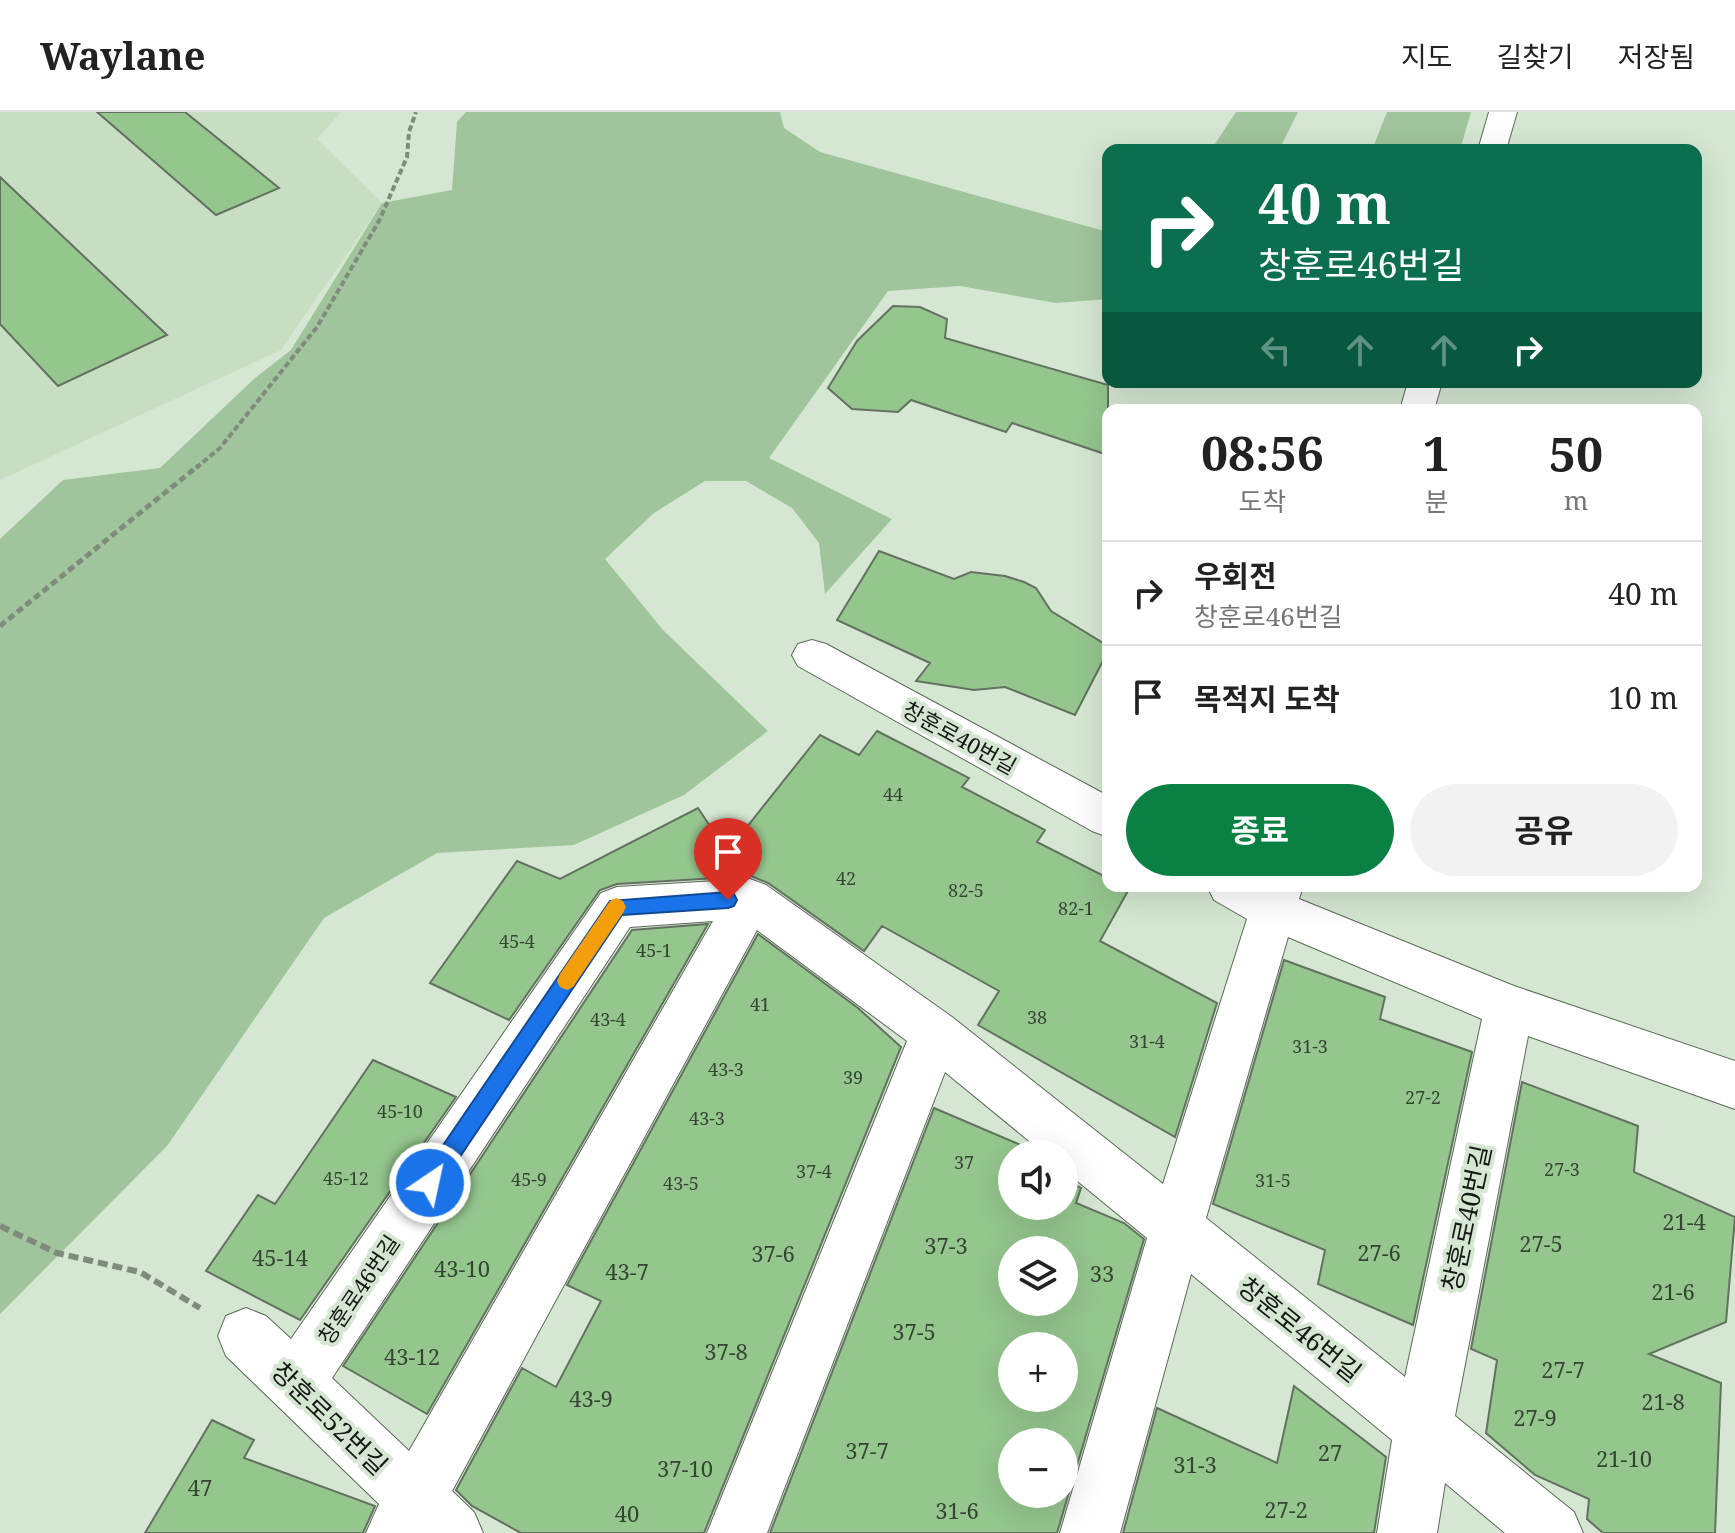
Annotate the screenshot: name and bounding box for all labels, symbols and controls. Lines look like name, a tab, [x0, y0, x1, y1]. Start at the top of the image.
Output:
text: Waylane	[40, 29, 205, 81]
text: 지도	[1401, 37, 1452, 75]
text: 길찾기	[1496, 37, 1574, 75]
text: 저장됨	[1618, 37, 1695, 75]
text: 40 m	[1258, 164, 1391, 240]
icon: right	[1126, 176, 1230, 280]
text: 창훈로46번길	[1258, 240, 1464, 289]
icon: left	[1254, 328, 1298, 372]
icon: ahead	[1338, 328, 1382, 372]
icon: ahead	[1422, 328, 1466, 372]
icon: right	[1506, 328, 1550, 372]
text: 08:56	[1201, 420, 1324, 485]
text: 1	[1423, 420, 1450, 485]
text: 50	[1549, 421, 1603, 486]
text: m	[1564, 482, 1588, 518]
text: 도착	[1238, 483, 1286, 519]
text: 분	[1424, 483, 1448, 519]
text: 우회전	[1194, 555, 1277, 596]
icon: right	[1126, 571, 1170, 615]
text: 40 m	[1608, 573, 1678, 614]
text: 창훈로46번길	[1194, 598, 1343, 634]
icon: arrive	[1126, 675, 1170, 719]
text: 10 m	[1608, 677, 1678, 718]
text: 목적지 도착	[1194, 678, 1340, 719]
street label: 창훈로40번길	[898, 693, 1022, 781]
house number: 44	[883, 782, 903, 806]
button: 종료	[1126, 784, 1394, 876]
button: 공유	[1410, 784, 1678, 876]
pin	[694, 818, 762, 900]
icon: arrive	[706, 830, 750, 874]
house number: 42	[836, 866, 856, 890]
house number: 82-5	[948, 878, 984, 902]
house number: 82-1	[1058, 896, 1094, 920]
house number: 45-4	[499, 929, 535, 953]
house number: 45-1	[636, 938, 672, 962]
house number: 41	[750, 992, 770, 1016]
house number: 38	[1027, 1005, 1047, 1029]
house number: 43-4	[590, 1007, 626, 1031]
house number: 31-4	[1129, 1029, 1165, 1053]
house number: 31-3	[1292, 1034, 1328, 1058]
house number: 43-3	[708, 1057, 744, 1081]
house number: 39	[843, 1065, 863, 1089]
house number: 27-2	[1405, 1085, 1441, 1109]
house number: 45-10	[377, 1099, 423, 1123]
house number: 43-3	[689, 1106, 725, 1130]
map controls	[998, 1140, 1078, 1508]
button: sound	[998, 1140, 1078, 1220]
position arrow	[388, 1141, 472, 1225]
street label: 창훈로40번길	[1433, 1142, 1499, 1294]
house number: 37	[954, 1150, 974, 1174]
house number: 27-3	[1544, 1157, 1580, 1181]
house number: 37-4	[796, 1159, 832, 1183]
house number: 45-12	[323, 1166, 369, 1190]
house number: 45-9	[511, 1167, 547, 1191]
house number: 31-5	[1255, 1168, 1291, 1192]
house number: 43-5	[663, 1171, 699, 1195]
house number: 21-4	[1662, 1206, 1706, 1236]
street label: 창훈로46번길	[310, 1228, 406, 1350]
house number: 27-5	[1519, 1228, 1563, 1258]
house number: 37-3	[924, 1230, 968, 1260]
button: layers	[998, 1236, 1078, 1316]
house number: 27-6	[1357, 1237, 1401, 1267]
house number: 37-6	[751, 1238, 795, 1268]
house number: 45-14	[252, 1242, 308, 1272]
house number: 43-10	[434, 1253, 490, 1283]
house number: 43-7	[605, 1256, 649, 1286]
house number: 33	[1090, 1258, 1114, 1288]
street label: 창훈로46번길	[1231, 1268, 1369, 1390]
house number: 21-6	[1651, 1276, 1695, 1306]
house number: 37-5	[892, 1316, 936, 1346]
button: +	[998, 1332, 1078, 1412]
house number: 37-8	[704, 1336, 748, 1366]
house number: 43-12	[384, 1341, 440, 1371]
street label: 창훈로52번길	[264, 1353, 396, 1483]
house number: 27-7	[1541, 1354, 1585, 1384]
house number: 43-9	[569, 1383, 613, 1413]
house number: 21-8	[1641, 1386, 1685, 1416]
house number: 27-9	[1513, 1402, 1557, 1432]
button: −	[998, 1428, 1078, 1508]
house number: 37-7	[845, 1435, 889, 1465]
house number: 27	[1318, 1437, 1342, 1467]
house number: 21-10	[1596, 1443, 1652, 1473]
house number: 31-3	[1173, 1449, 1217, 1479]
house number: 37-10	[657, 1453, 713, 1483]
house number: 47	[188, 1472, 212, 1502]
house number: 27-2	[1264, 1494, 1308, 1524]
house number: 31-6	[935, 1495, 979, 1525]
house number: 40	[615, 1498, 639, 1528]

